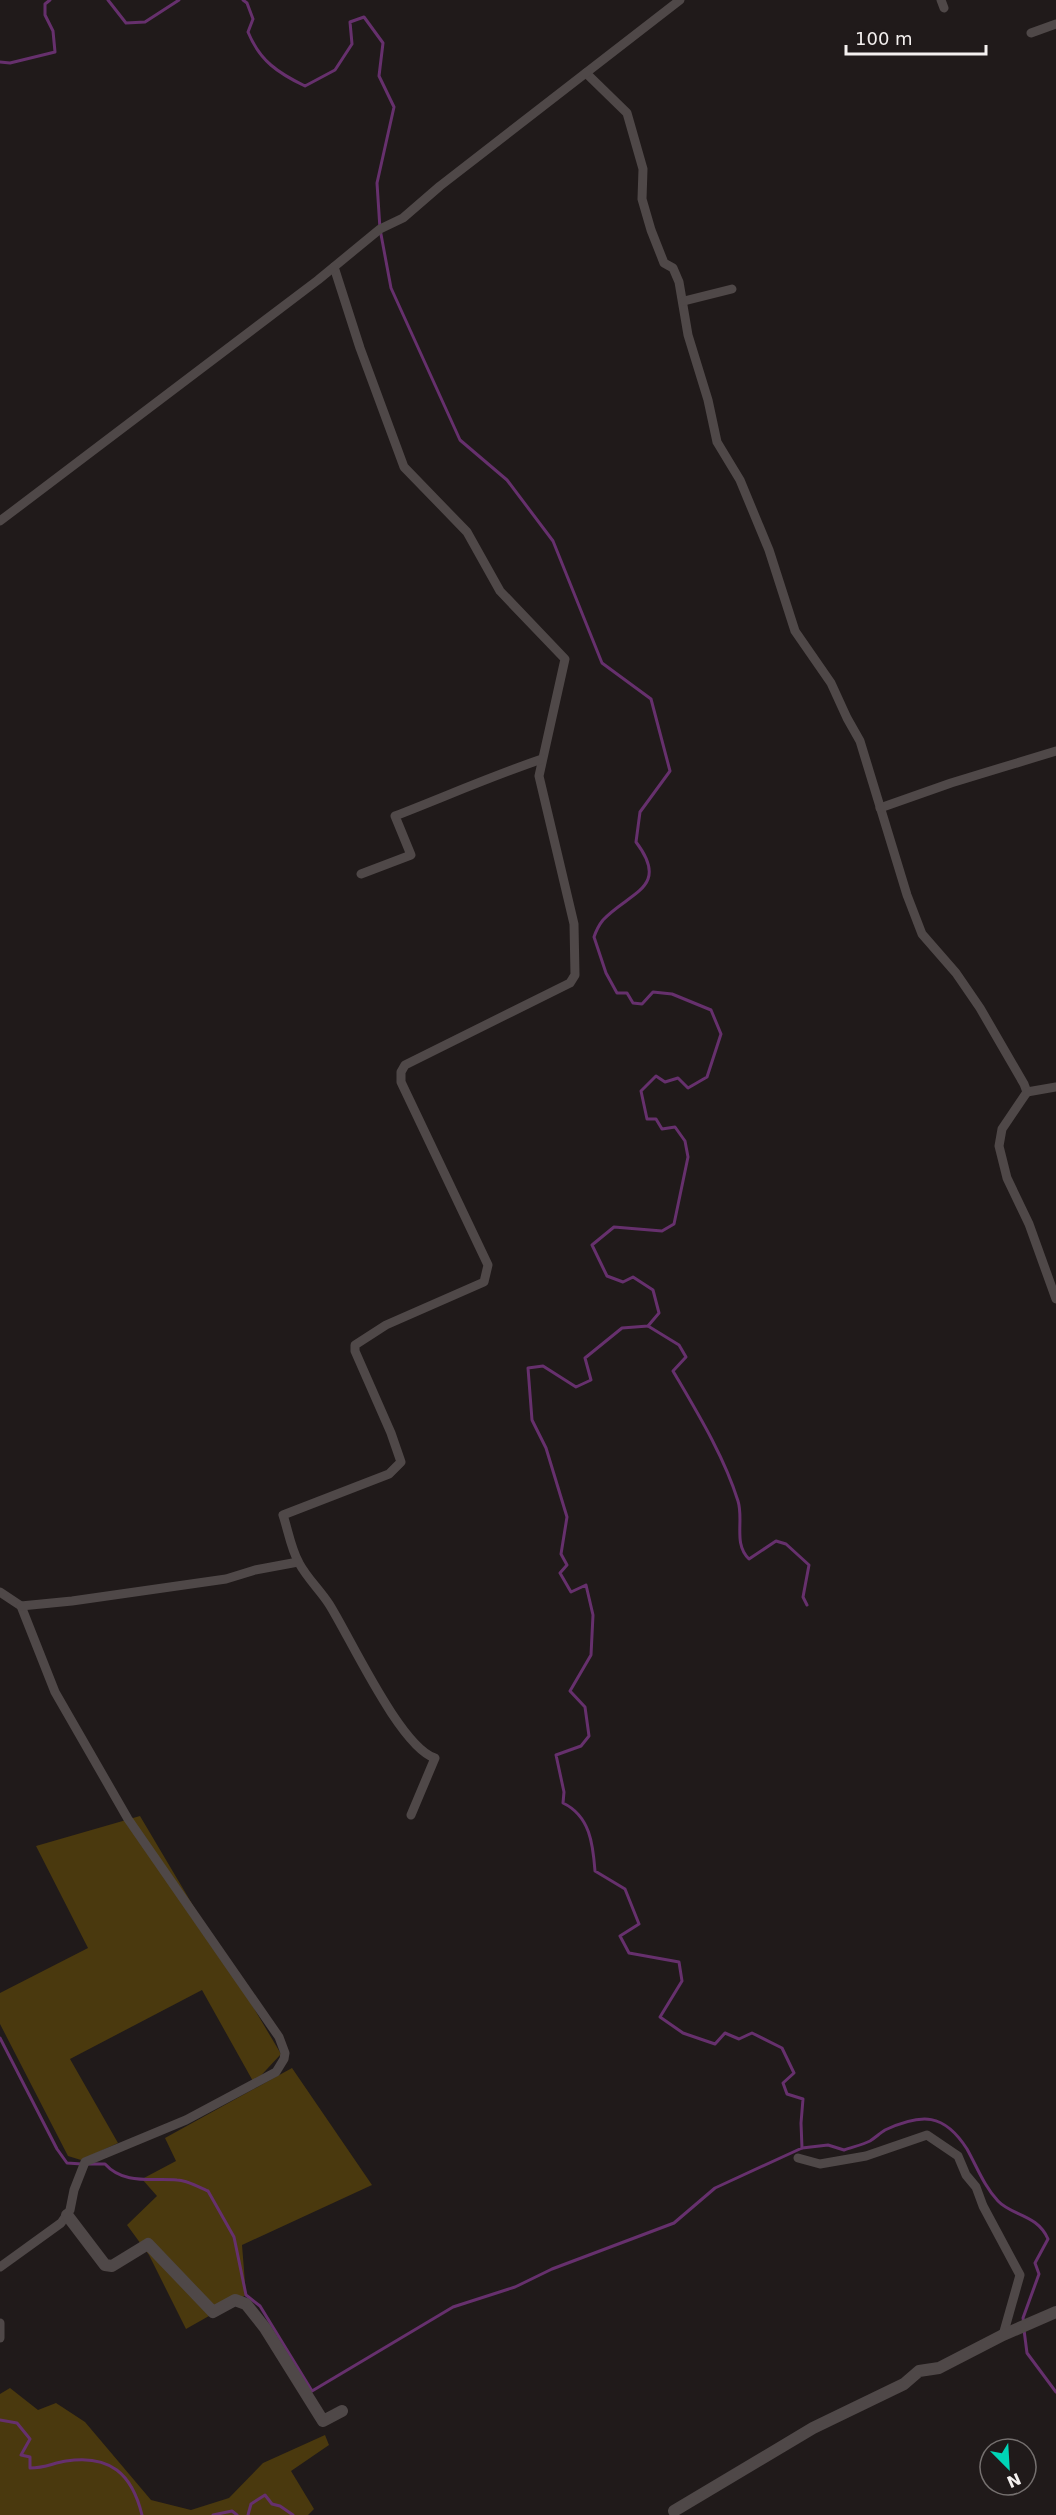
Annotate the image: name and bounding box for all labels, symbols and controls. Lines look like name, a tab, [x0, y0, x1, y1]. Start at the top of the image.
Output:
scale bar	[846, 18, 986, 56]
text: 100 m	[855, 28, 913, 49]
north arrow	[978, 2437, 1038, 2497]
text: N	[1004, 2469, 1024, 2492]

